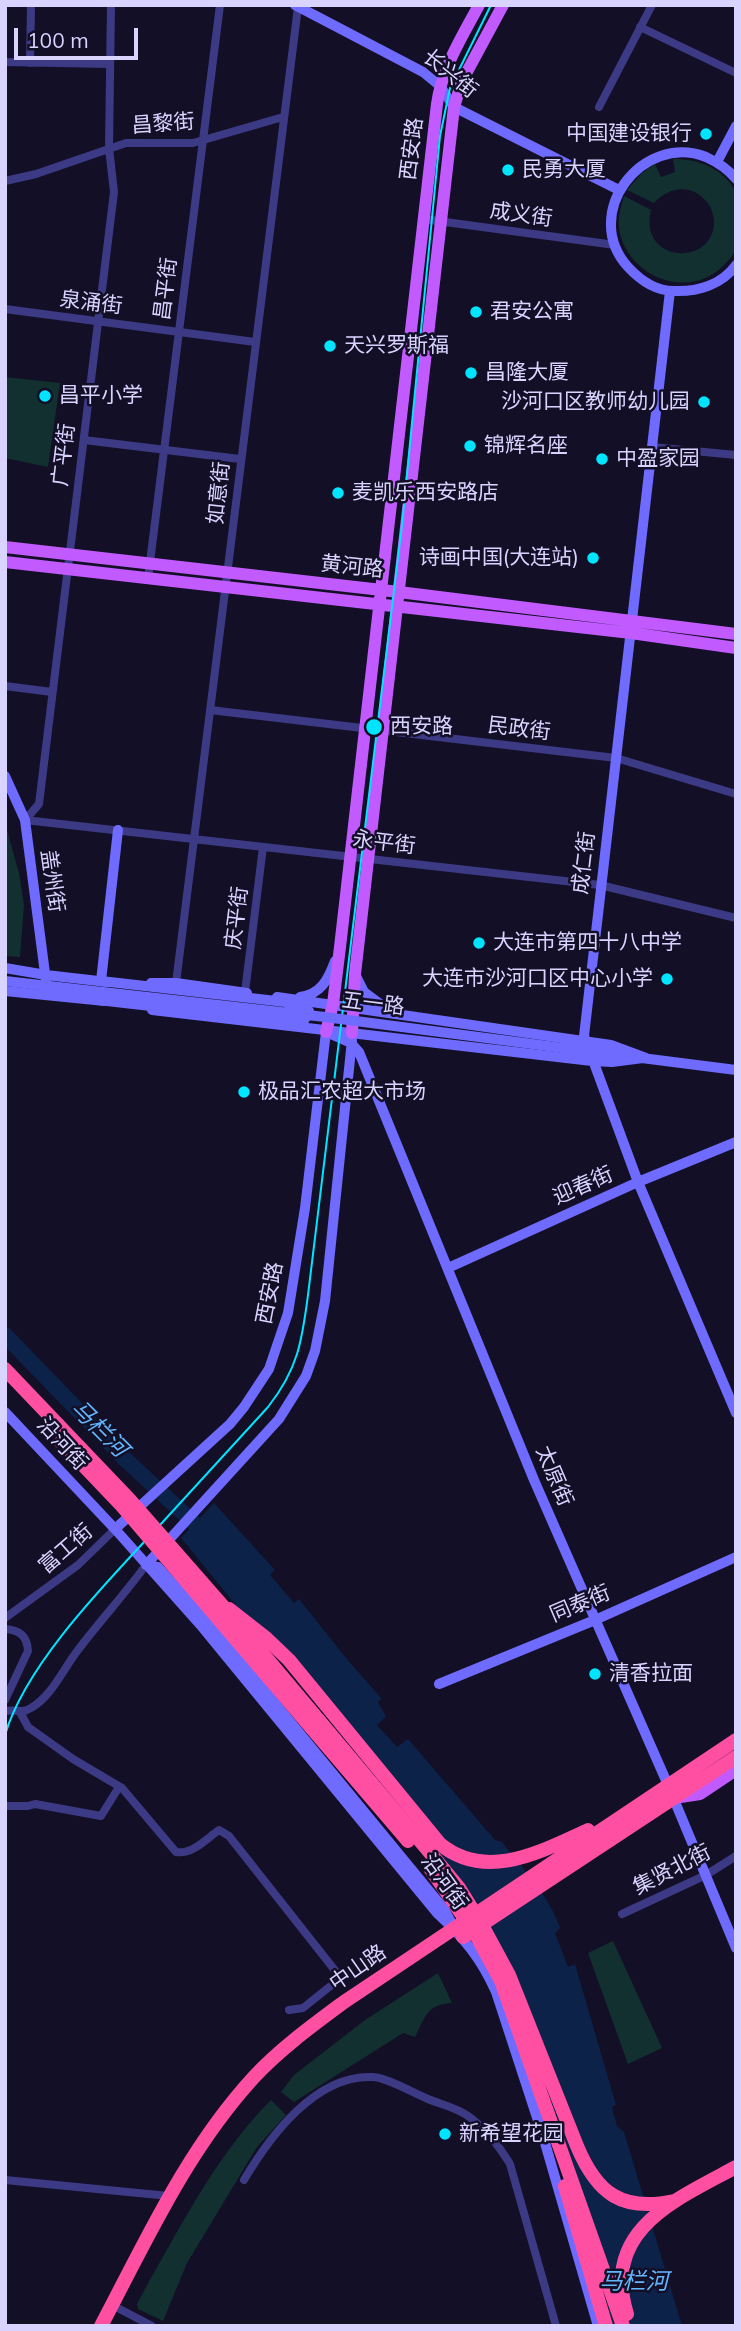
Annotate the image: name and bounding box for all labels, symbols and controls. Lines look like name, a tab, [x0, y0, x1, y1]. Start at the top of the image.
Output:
scale bar	[18, 14, 142, 58]
text: 100 m	[27, 27, 89, 53]
street label: 长兴街	[418, 44, 482, 104]
street label: 昌黎街	[131, 109, 195, 139]
street label: 西安路	[396, 116, 428, 182]
place label: 中国建设银行	[566, 121, 692, 147]
marker: 中国建设银行	[698, 126, 714, 142]
place label: 民勇大厦	[522, 157, 606, 183]
marker: 民勇大厦	[500, 162, 516, 178]
street label: 成义街	[488, 198, 554, 232]
street label: 昌平街	[150, 256, 182, 322]
street label: 泉涌街	[58, 287, 124, 319]
place label: 君安公寓	[490, 299, 574, 325]
marker: 君安公寓	[468, 304, 484, 320]
place label: 天兴罗斯福	[344, 333, 449, 359]
marker: 天兴罗斯福	[322, 338, 338, 354]
place label: 昌隆大厦	[485, 360, 569, 386]
marker: 昌隆大厦	[463, 365, 479, 381]
place label: 昌平小学	[59, 383, 143, 409]
marker: 昌平小学	[37, 388, 53, 404]
place label: 沙河口区教师幼儿园	[501, 389, 690, 415]
marker: 沙河口区教师幼儿园	[696, 394, 712, 410]
street label: 广平街	[48, 422, 80, 488]
place label: 锦辉名座	[484, 433, 568, 459]
marker: 锦辉名座	[462, 438, 478, 454]
place label: 中盈家园	[616, 446, 700, 472]
marker: 中盈家园	[594, 451, 610, 467]
street label: 如意街	[203, 460, 235, 526]
place label: 麦凯乐西安路店	[352, 480, 499, 506]
marker: 麦凯乐西安路店	[330, 485, 346, 501]
place label: 诗画中国(大连站)	[419, 545, 579, 571]
marker: 诗画中国(大连站)	[585, 550, 601, 566]
street label: 黄河路	[319, 551, 385, 583]
street label: 民政街	[486, 713, 552, 745]
place label: 西安路	[390, 714, 453, 740]
marker: 西安路	[364, 717, 384, 737]
street label: 永平街	[351, 827, 417, 859]
street label: 成仁街	[568, 830, 600, 896]
street label: 盖州街	[35, 848, 69, 914]
street label: 庆平街	[221, 885, 253, 951]
place label: 大连市第四十八中学	[493, 930, 682, 956]
marker: 大连市第四十八中学	[471, 935, 487, 951]
place label: 大连市沙河口区中心小学	[422, 966, 653, 992]
marker: 大连市沙河口区中心小学	[659, 971, 675, 987]
street label: 五一路	[340, 988, 406, 1020]
place label: 极品汇农超大市场	[258, 1079, 426, 1105]
marker: 极品汇农超大市场	[236, 1084, 252, 1100]
street label: 迎春街	[549, 1162, 617, 1210]
street label: 西安路	[252, 1260, 288, 1326]
water label: 马栏河	[65, 1395, 133, 1463]
street label: 沿河街	[31, 1412, 93, 1476]
street label: 太原街	[530, 1442, 578, 1510]
street label: 富工街	[34, 1519, 98, 1579]
street label: 同泰街	[546, 1580, 614, 1628]
place label: 清香拉面	[609, 1661, 693, 1687]
marker: 清香拉面	[587, 1666, 603, 1682]
street label: 集贤北街	[629, 1840, 715, 1900]
street label: 沿河街	[415, 1849, 473, 1915]
street label: 中山路	[325, 1940, 391, 1996]
place label: 新希望花园	[459, 2121, 564, 2147]
marker: 新希望花园	[437, 2126, 453, 2142]
water label: 马栏河	[600, 2268, 668, 2296]

